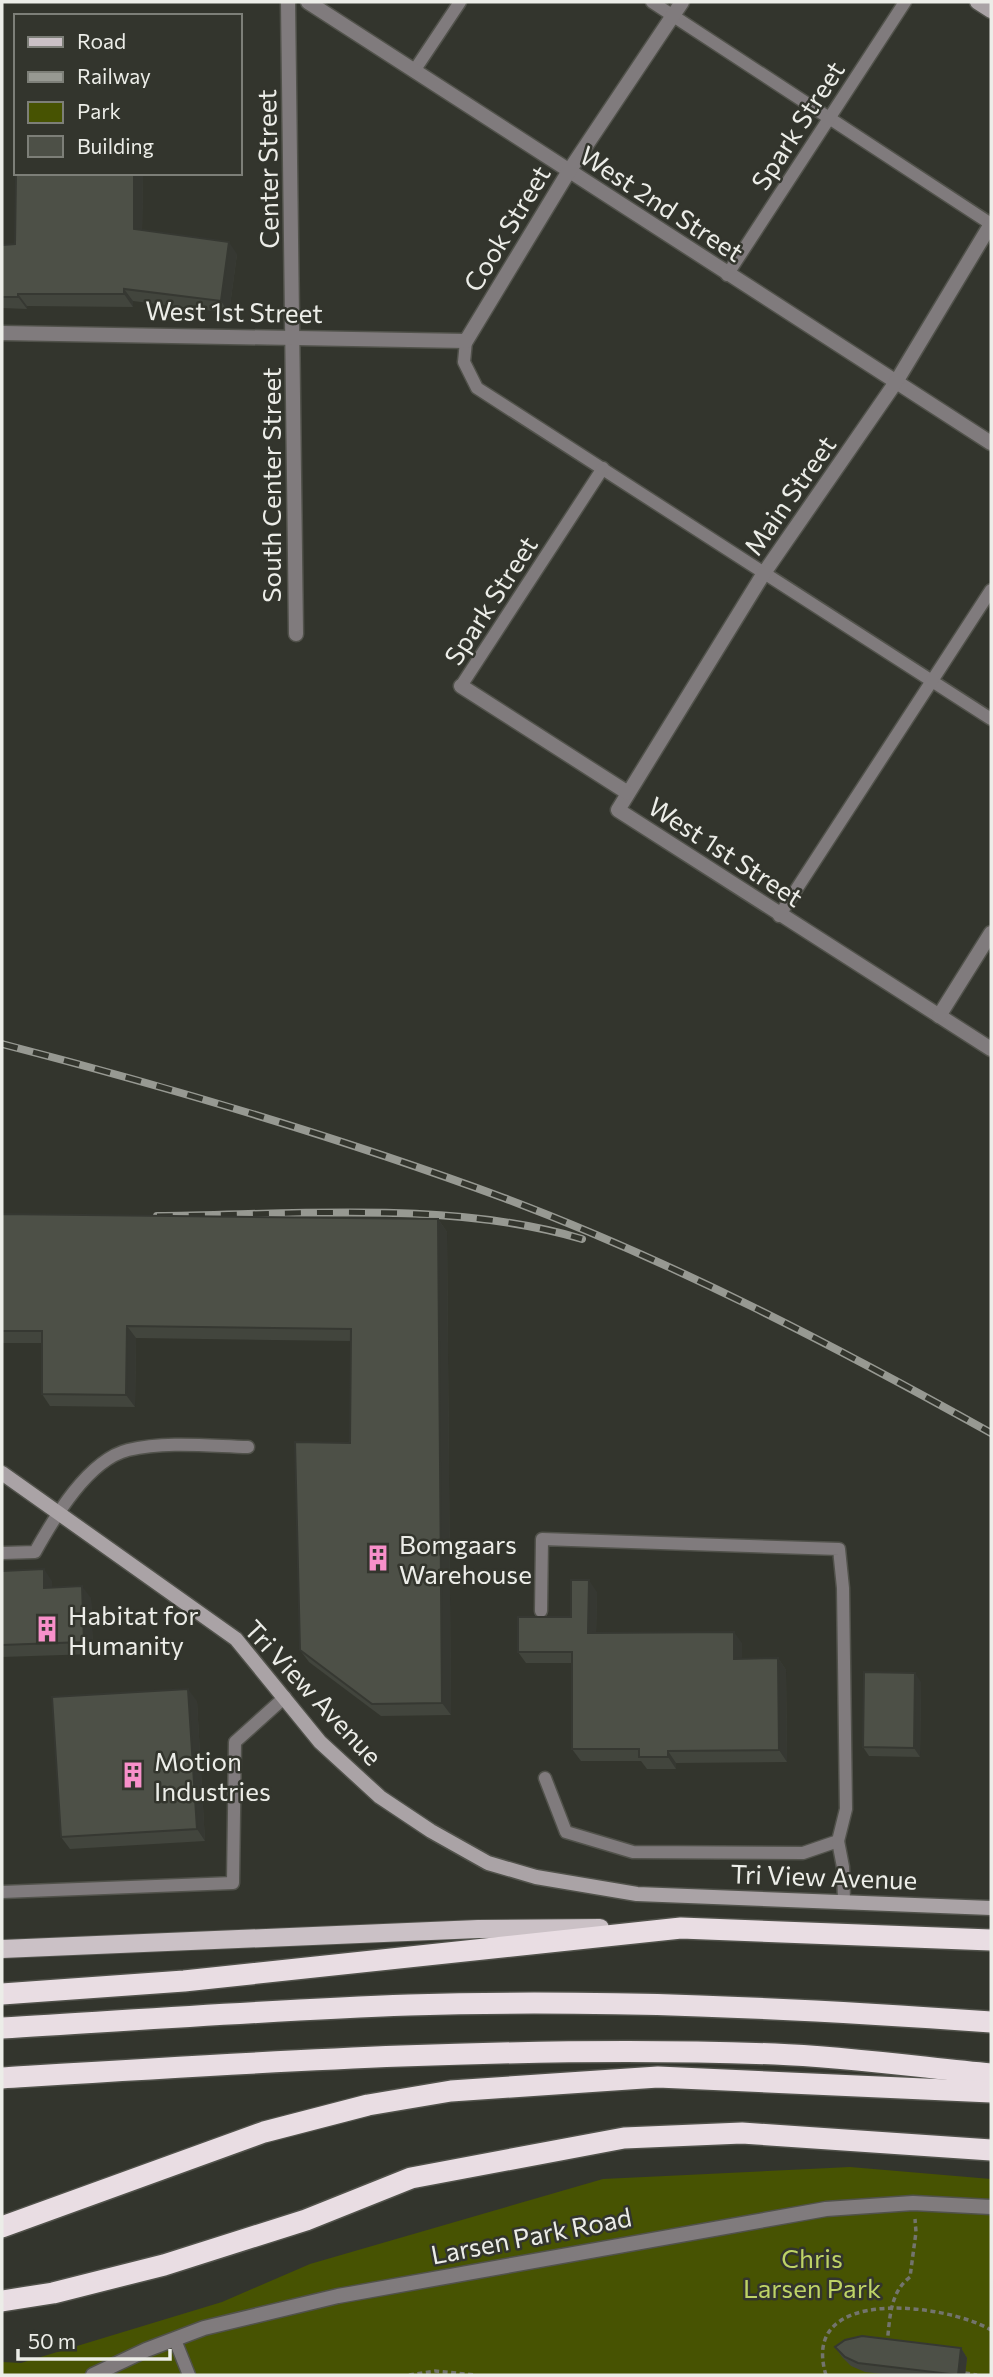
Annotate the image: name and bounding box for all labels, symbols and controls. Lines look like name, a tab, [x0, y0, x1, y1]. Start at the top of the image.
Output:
legend	[14, 14, 242, 175]
text: Road	[77, 28, 126, 53]
street label: Spark Street	[744, 55, 850, 195]
text: Railway	[77, 63, 151, 88]
street label: Center Street	[250, 89, 284, 249]
text: Park	[77, 98, 121, 123]
text: Building	[77, 133, 154, 158]
street label: West 2nd Street	[574, 139, 750, 267]
street label: Cook Street	[456, 159, 556, 297]
street label: West 1st Street	[145, 294, 323, 328]
street label: South Center Street	[255, 367, 286, 603]
street label: Main Street	[737, 429, 841, 561]
street label: Spark Street	[437, 530, 543, 670]
street label: West 1st Street	[643, 790, 809, 912]
place label: Bomgaars Warehouse	[399, 1528, 532, 1589]
building icon: Bomgaars Warehouse	[363, 1543, 393, 1573]
place label: Habitat for Humanity	[68, 1599, 199, 1660]
street label: Tri View Avenue	[239, 1613, 389, 1771]
building icon: Habitat for Humanity	[32, 1614, 62, 1644]
place label: Motion Industries	[154, 1745, 271, 1806]
building icon: Motion Industries	[118, 1760, 148, 1790]
street label: Tri View Avenue	[730, 1857, 918, 1895]
street label: Larsen Park Road	[428, 2200, 634, 2270]
park label: Chris Larsen Park	[743, 2242, 881, 2303]
scale bar	[18, 2318, 170, 2362]
text: 50 m	[28, 2328, 76, 2353]

